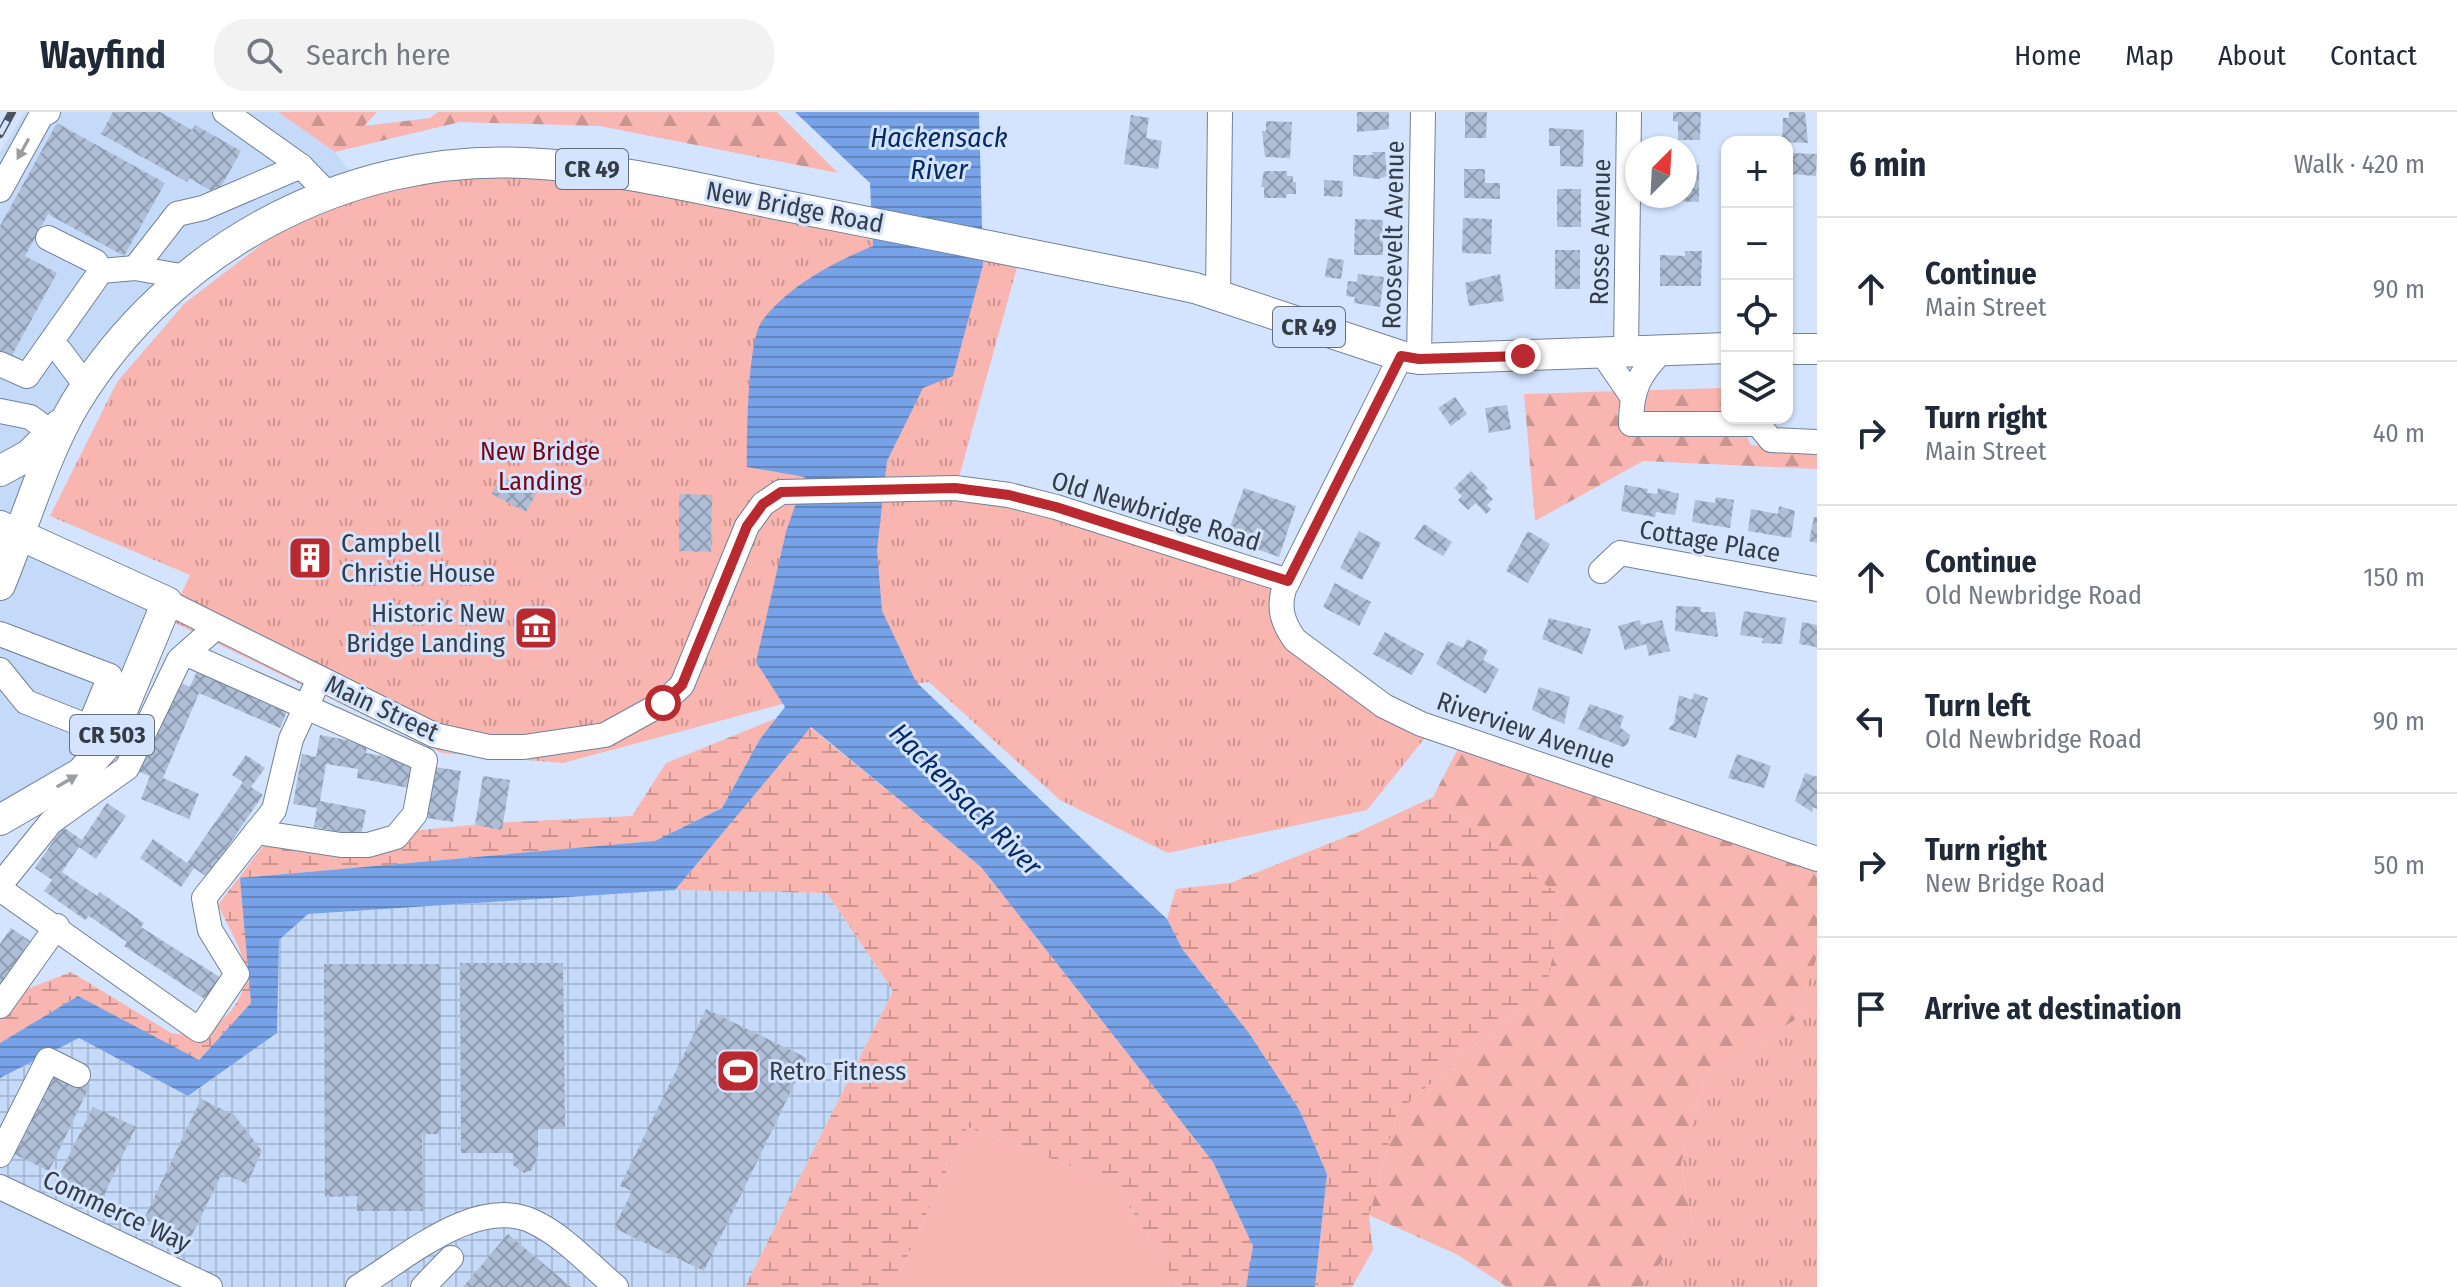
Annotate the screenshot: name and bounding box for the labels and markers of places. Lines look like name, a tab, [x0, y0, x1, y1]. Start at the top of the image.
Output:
place label: Campbell Christie House	[341, 528, 495, 589]
building icon: Campbell Christie House	[286, 534, 334, 582]
place label: Historic New Bridge Landing	[346, 598, 506, 659]
museum icon: Historic New Bridge Landing	[512, 604, 560, 652]
sports icon: Retro Fitness	[714, 1047, 762, 1095]
place label: Retro Fitness	[769, 1056, 906, 1087]

